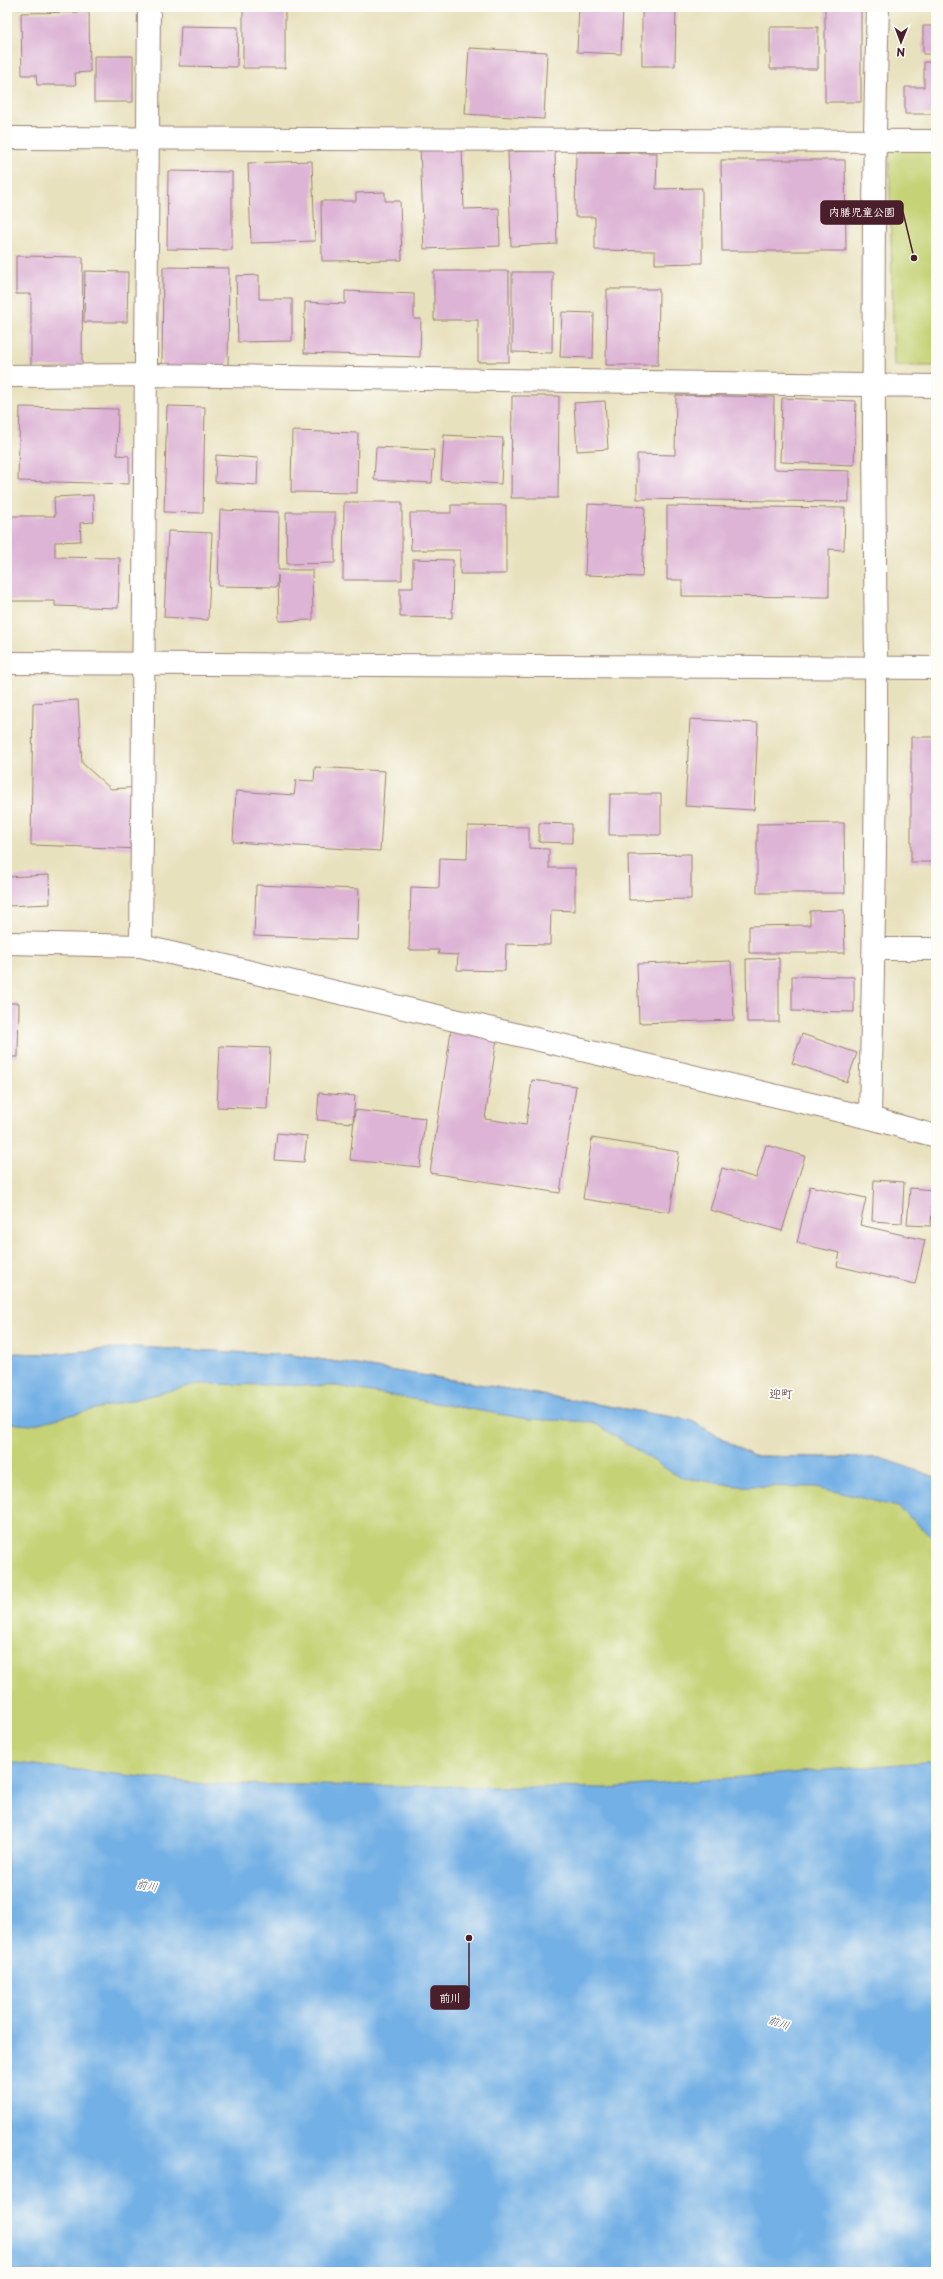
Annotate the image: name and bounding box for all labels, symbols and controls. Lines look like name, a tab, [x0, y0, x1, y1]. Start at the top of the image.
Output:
north arrow	[881, 22, 921, 62]
text: N	[896, 44, 905, 61]
callout: 内膳児童公園	[821, 201, 903, 224]
text: 内膳児童公園	[829, 203, 895, 220]
district label: 迎町	[769, 1384, 793, 1402]
water label: 前川	[135, 1875, 159, 1895]
callout: 前川	[431, 1986, 469, 2009]
text: 前川	[439, 1989, 461, 2006]
water label: 前川	[766, 2010, 792, 2034]

